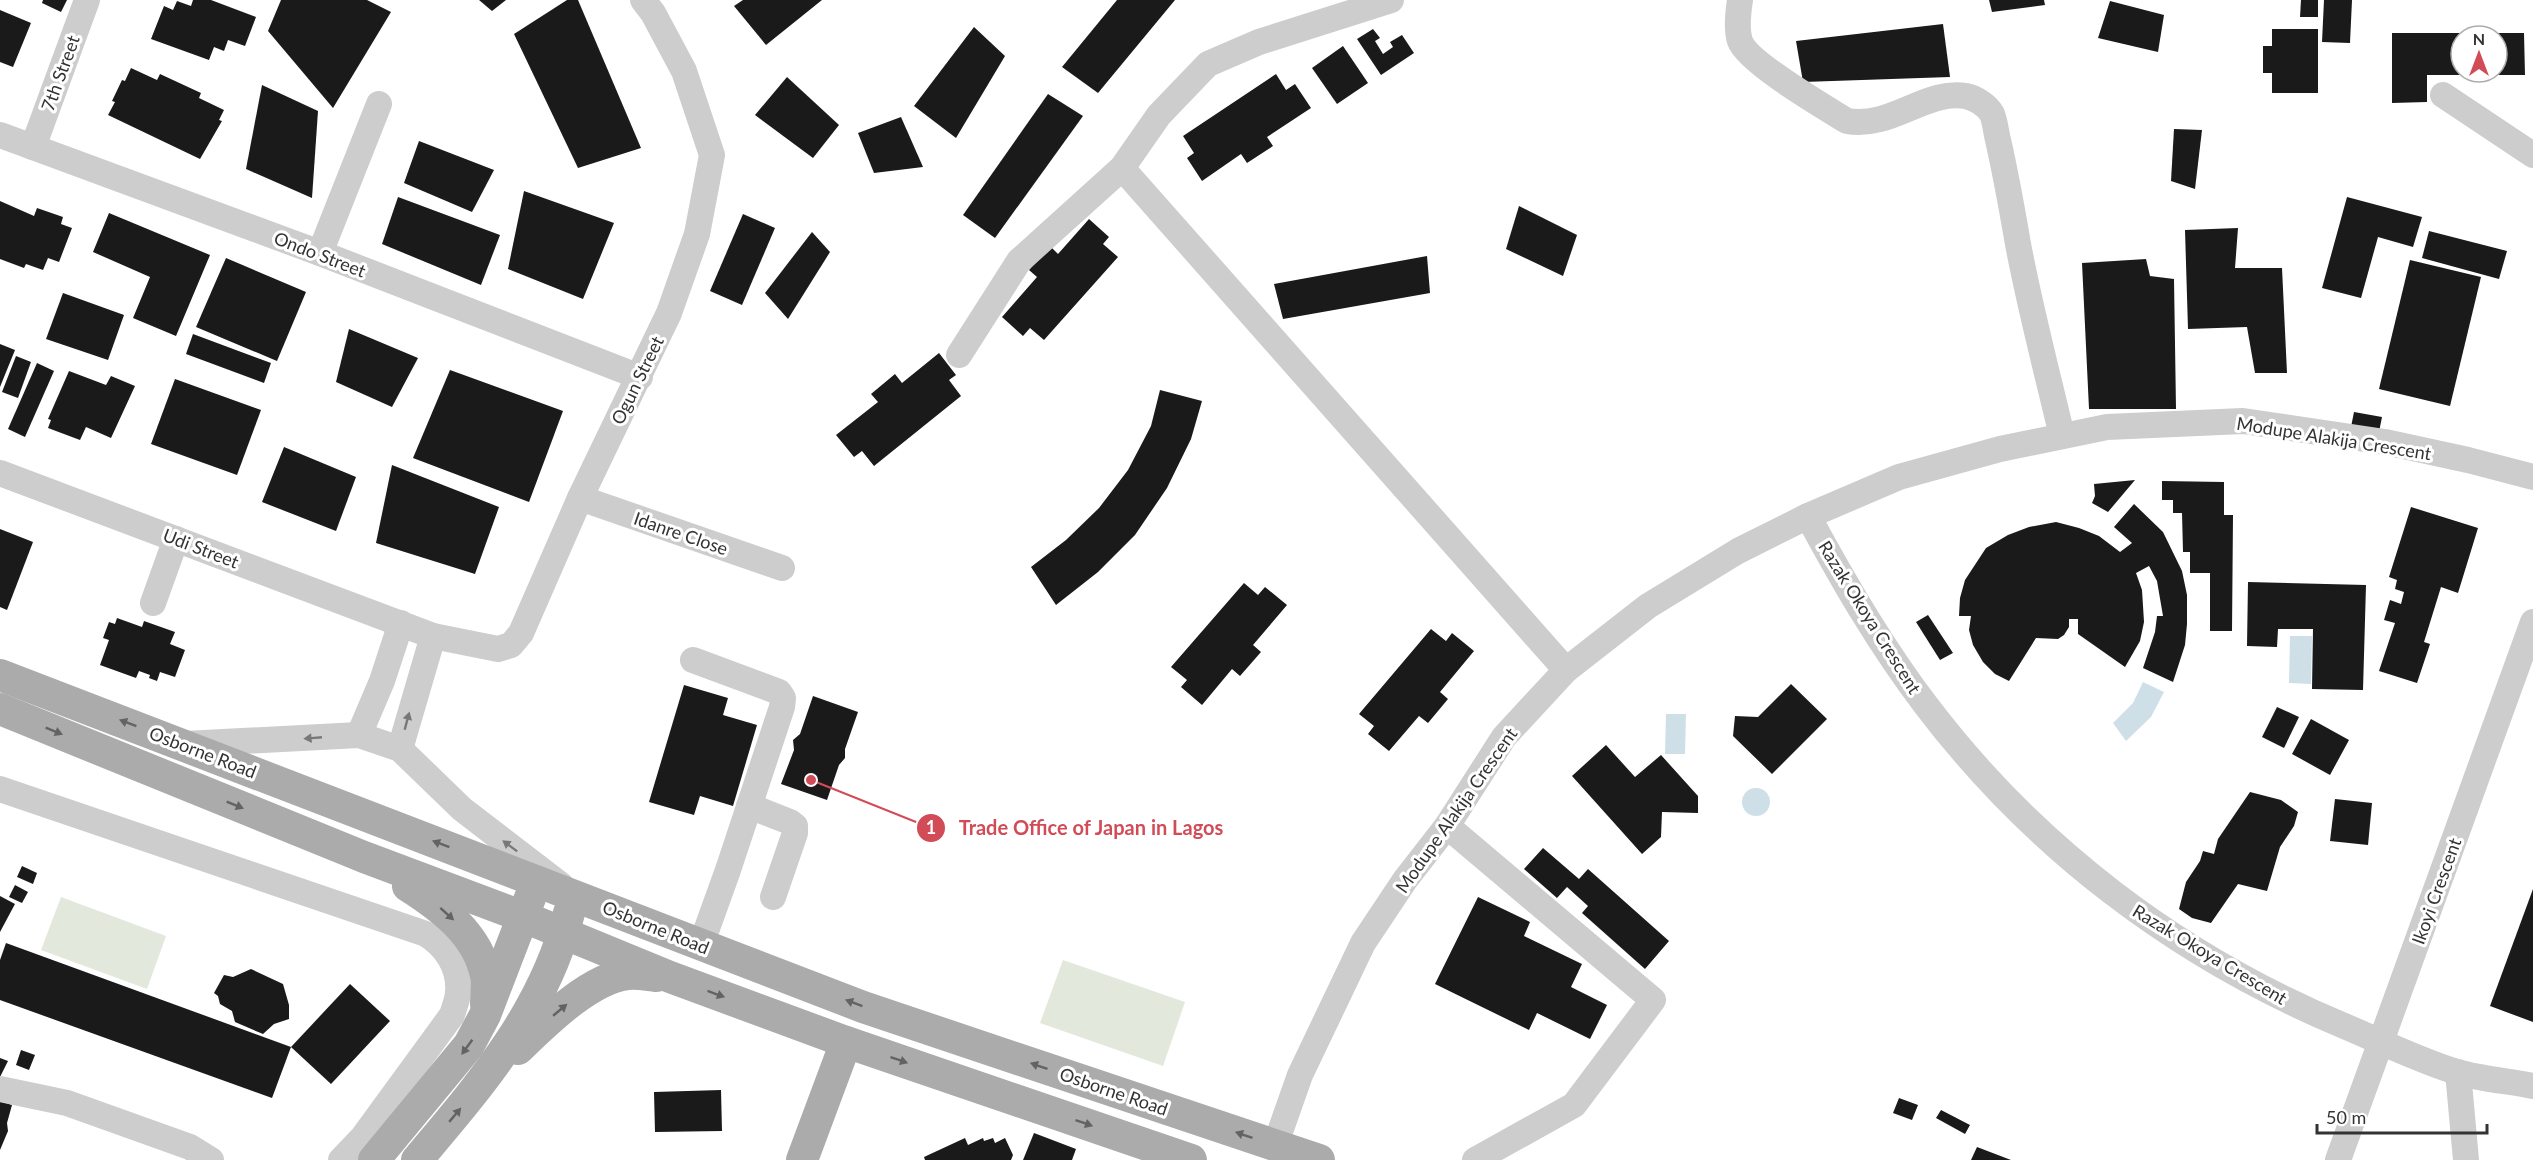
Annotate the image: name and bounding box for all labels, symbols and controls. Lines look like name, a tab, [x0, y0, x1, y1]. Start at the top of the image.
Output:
north arrow	[2449, 24, 2509, 84]
text: N	[2473, 29, 2485, 48]
street label: 7th Street	[36, 32, 84, 114]
street label: Ondo Street	[271, 226, 370, 282]
street label: Ogun Street	[606, 332, 668, 428]
street label: Modupe Alakija Crescent	[2235, 412, 2433, 464]
street label: Idanre Close	[631, 507, 731, 559]
street label: Udi Street	[160, 524, 242, 573]
street label: Razak Okoya Crescent	[1814, 536, 1926, 698]
one-way arrow	[403, 712, 412, 730]
one-way arrow	[119, 718, 137, 728]
street label: Osborne Road	[146, 721, 260, 783]
street label: Modupe Alakija Crescent	[1391, 723, 1522, 897]
one-way arrow	[45, 727, 63, 736]
one-way arrow	[303, 734, 322, 743]
one-way arrow	[226, 801, 244, 810]
callout: Trade Office of Japan in Lagos	[916, 809, 1236, 847]
text: Trade Office of Japan in Lagos	[959, 815, 1224, 839]
text: 1	[926, 816, 936, 838]
street label: Ikoyi Crescent	[2407, 834, 2466, 947]
one-way arrow	[432, 838, 450, 848]
one-way arrow	[503, 840, 518, 852]
street label: Osborne Road	[600, 896, 712, 958]
street label: Razak Okoya Crescent	[2129, 899, 2292, 1009]
one-way arrow	[439, 907, 454, 920]
one-way arrow	[707, 989, 725, 999]
one-way arrow	[845, 998, 863, 1008]
one-way arrow	[552, 1004, 567, 1017]
one-way arrow	[461, 1038, 473, 1054]
one-way arrow	[890, 1056, 908, 1065]
one-way arrow	[1030, 1061, 1048, 1070]
street label: Osborne Road	[1057, 1062, 1171, 1120]
scale bar	[2317, 1097, 2486, 1135]
text: 50 m	[2326, 1106, 2366, 1128]
one-way arrow	[448, 1108, 461, 1123]
one-way arrow	[1075, 1119, 1093, 1128]
one-way arrow	[1235, 1130, 1253, 1140]

